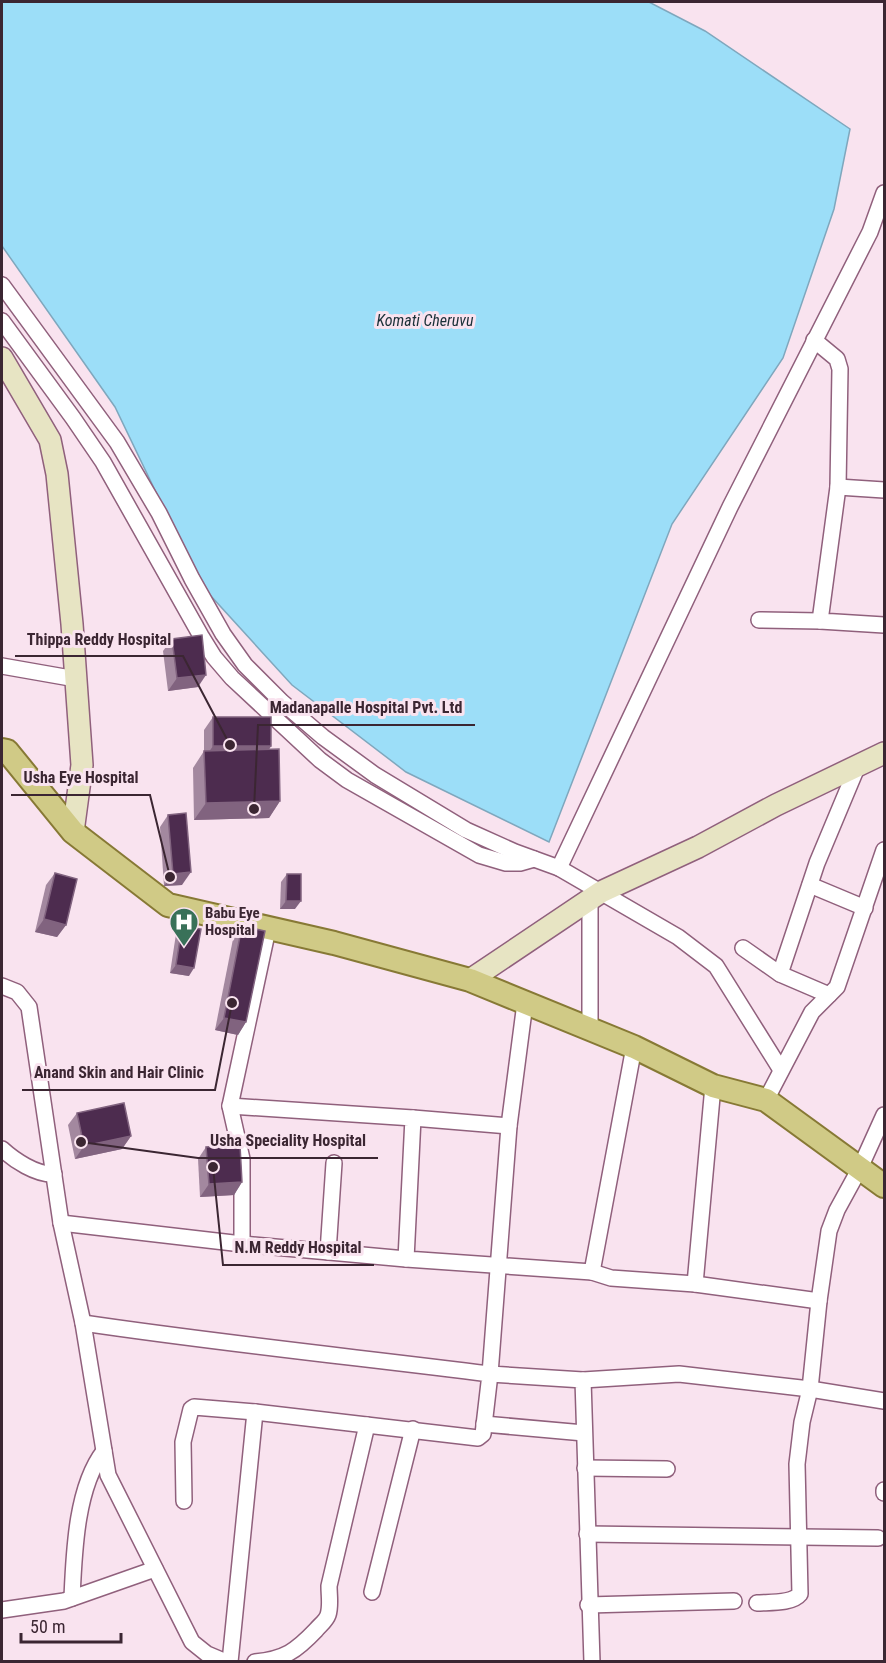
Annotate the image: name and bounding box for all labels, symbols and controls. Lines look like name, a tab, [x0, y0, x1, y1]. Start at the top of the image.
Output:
water label: Komati Cheruvu	[377, 311, 474, 330]
callout: Thippa Reddy Hospital	[15, 622, 183, 656]
text: Thippa Reddy Hospital	[27, 630, 171, 649]
callout: Madanapalle Hospital Pvt. Ltd	[258, 691, 475, 725]
text: Madanapalle Hospital Pvt. Ltd	[270, 698, 462, 717]
callout: Usha Eye Hospital	[11, 761, 150, 795]
text: Usha Eye Hospital	[24, 768, 139, 787]
place label: Babu Eye Hospital	[205, 904, 260, 939]
hospital icon: Babu Eye Hospital	[168, 906, 200, 948]
callout: Anand Skin and Hair Clinic	[22, 1056, 215, 1090]
text: Anand Skin and Hair Clinic	[34, 1063, 204, 1082]
callout: Usha Speciality Hospital	[198, 1124, 378, 1158]
text: Usha Speciality Hospital	[210, 1131, 366, 1150]
callout: N.M Reddy Hospital	[223, 1231, 374, 1265]
text: N.M Reddy Hospital	[235, 1238, 361, 1257]
scale bar	[21, 1606, 122, 1644]
text: 50 m	[30, 1616, 65, 1637]

